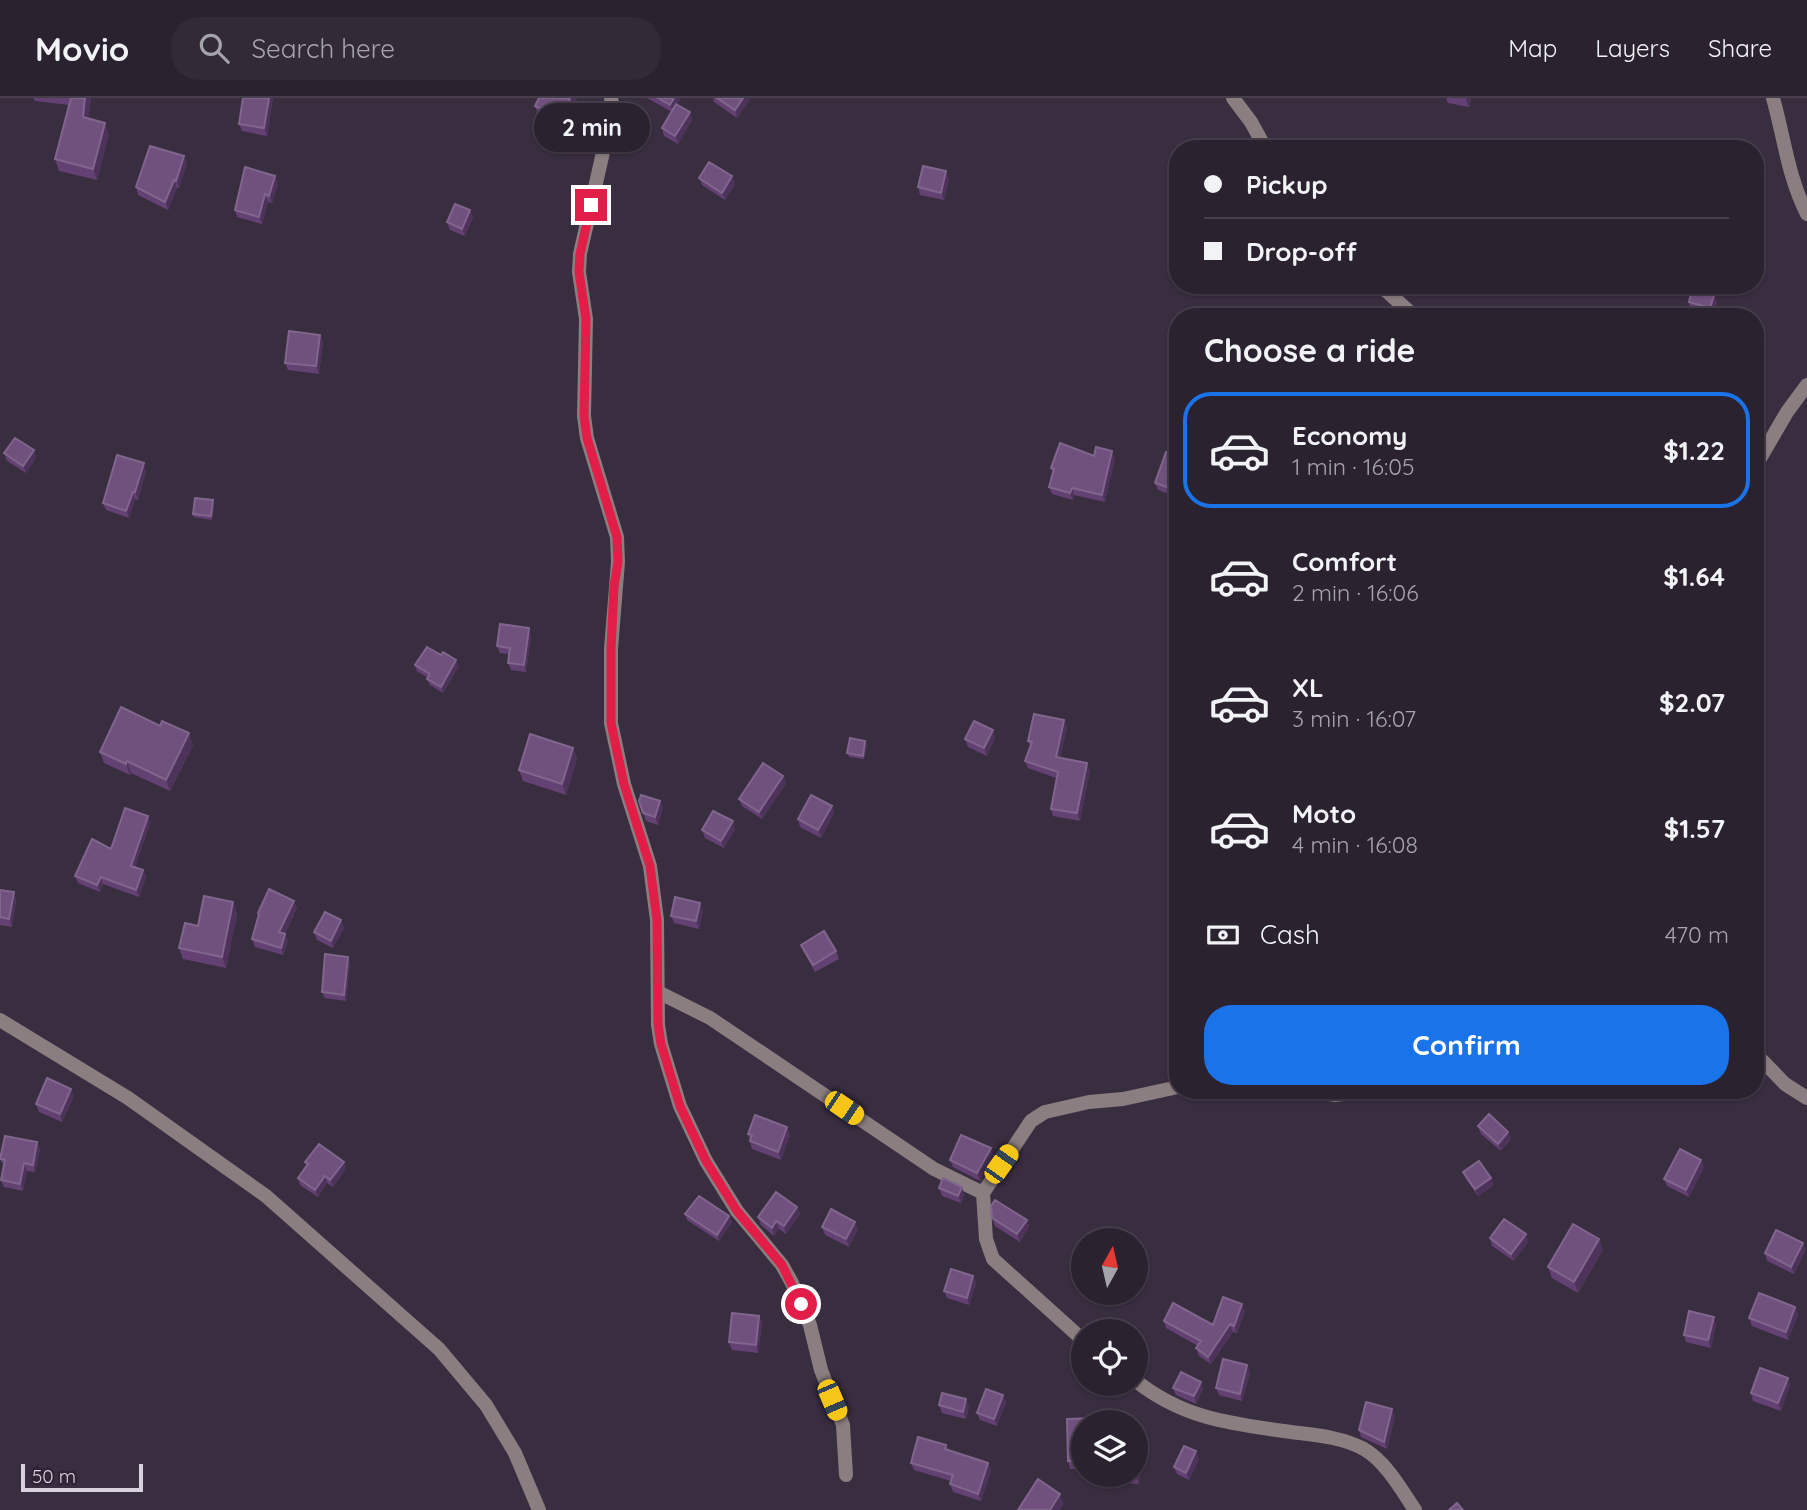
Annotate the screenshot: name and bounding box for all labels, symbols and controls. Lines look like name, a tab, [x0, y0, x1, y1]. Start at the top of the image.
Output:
search box	[171, 17, 661, 80]
text: Movio	[35, 28, 129, 69]
icon: search	[195, 29, 233, 67]
text: Search here	[251, 32, 395, 65]
text: Map	[1508, 33, 1557, 63]
text: Layers	[1595, 33, 1670, 63]
text: Share	[1708, 33, 1772, 63]
callout: 2 min	[533, 104, 649, 153]
text: 2 min	[562, 113, 622, 142]
text: Pickup	[1246, 168, 1328, 201]
route end	[575, 189, 607, 221]
text: Drop-off	[1246, 235, 1357, 268]
text: Choose a ride	[1204, 330, 1416, 370]
icon: car	[1208, 419, 1271, 482]
text: Economy	[1292, 419, 1407, 452]
text: $1.22	[1663, 434, 1725, 467]
text: 1 min · 16:05	[1292, 452, 1414, 481]
icon: car	[1208, 545, 1271, 608]
text: Comfort	[1292, 545, 1397, 578]
text: $1.64	[1663, 560, 1725, 593]
text: 2 min · 16:06	[1292, 578, 1419, 607]
icon: car	[1208, 671, 1271, 734]
text: XL	[1292, 671, 1324, 704]
text: $2.07	[1659, 686, 1725, 719]
text: 3 min · 16:07	[1292, 704, 1416, 733]
icon: car	[1208, 797, 1271, 860]
text: Moto	[1292, 797, 1356, 830]
text: $1.57	[1664, 812, 1725, 845]
text: 4 min · 16:08	[1292, 830, 1418, 859]
icon: cash	[1204, 916, 1242, 954]
text: Cash	[1260, 918, 1320, 951]
text: 470 m	[1665, 920, 1729, 949]
button: Confirm	[1204, 1005, 1729, 1085]
car	[821, 1088, 868, 1128]
car	[981, 1141, 1022, 1187]
north arrow	[1071, 1228, 1148, 1306]
map controls	[1071, 1228, 1148, 1487]
route start	[785, 1288, 817, 1320]
button: locate	[1071, 1319, 1148, 1396]
car	[815, 1377, 850, 1423]
button: layers	[1071, 1410, 1148, 1487]
scale bar	[21, 1461, 144, 1493]
text: 50 m	[32, 1464, 76, 1488]

